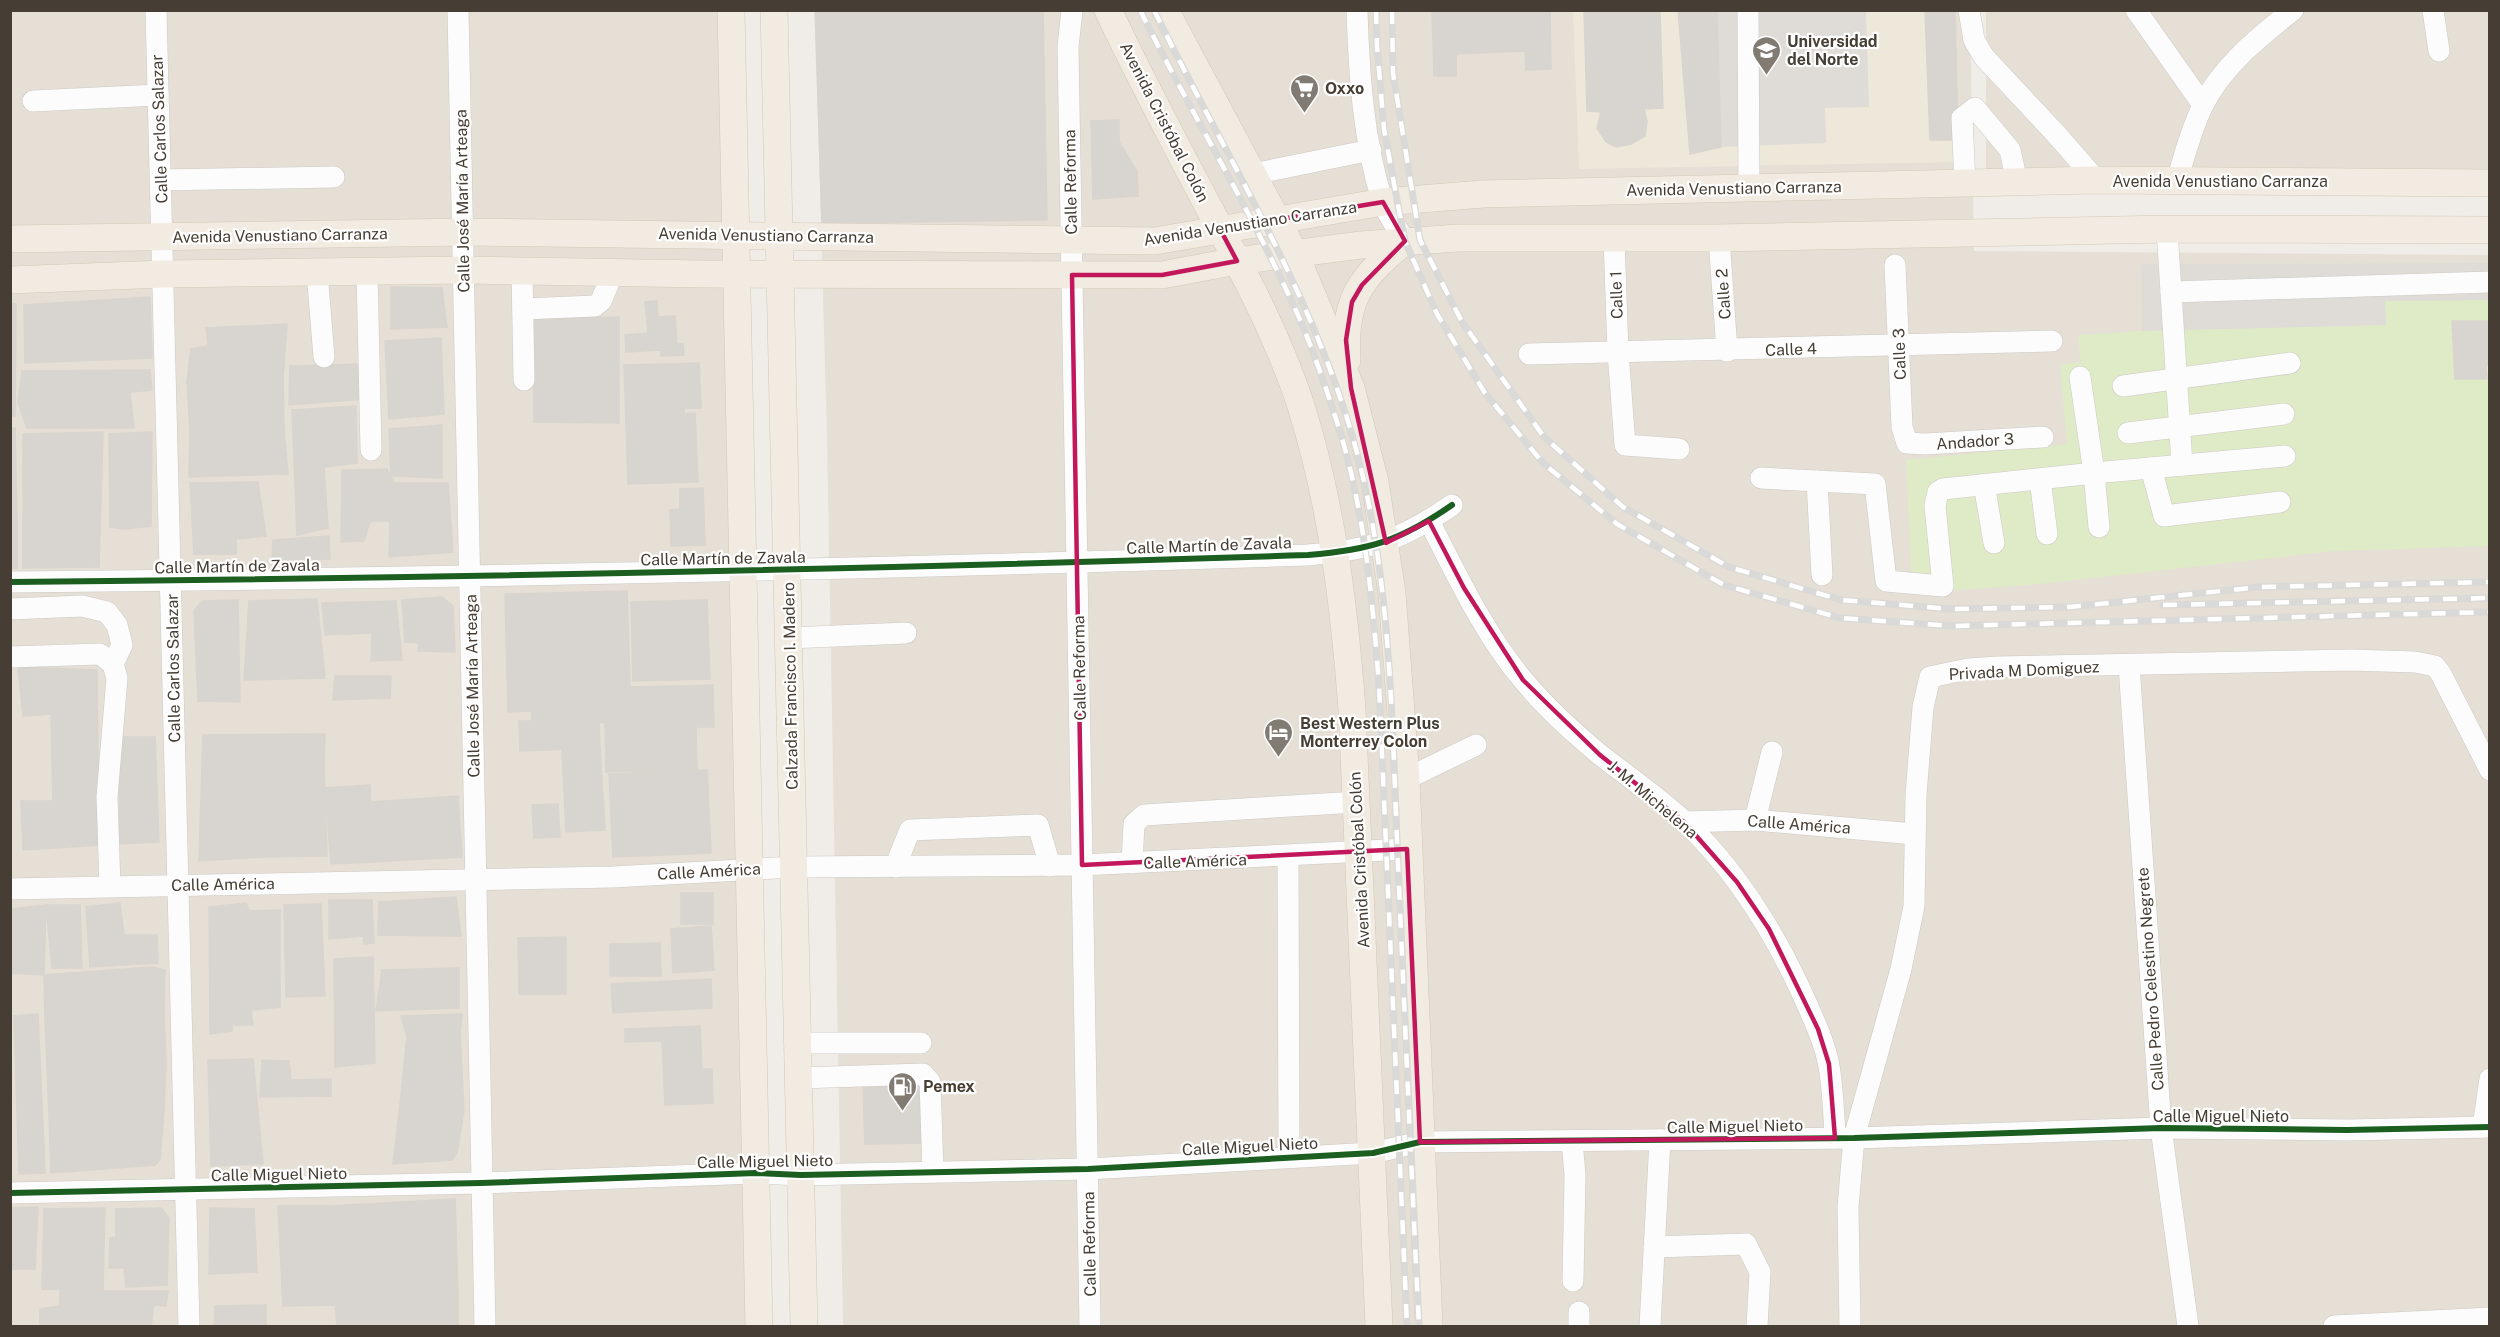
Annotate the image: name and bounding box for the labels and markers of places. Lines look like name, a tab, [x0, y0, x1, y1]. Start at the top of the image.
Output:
place label: Universidad del Norte	[1787, 32, 1877, 69]
school or university icon: Universidad del Norte	[1750, 34, 1782, 76]
supermarket icon: Oxxo	[1288, 72, 1320, 114]
place label: Oxxo	[1325, 79, 1364, 98]
place label: Best Western Plus Monterrey Colon	[1300, 714, 1440, 751]
hotel icon: Best Western Plus Monterrey Colon	[1263, 716, 1295, 758]
fuel station icon: Pemex	[886, 1070, 918, 1112]
place label: Pemex	[923, 1077, 975, 1096]

